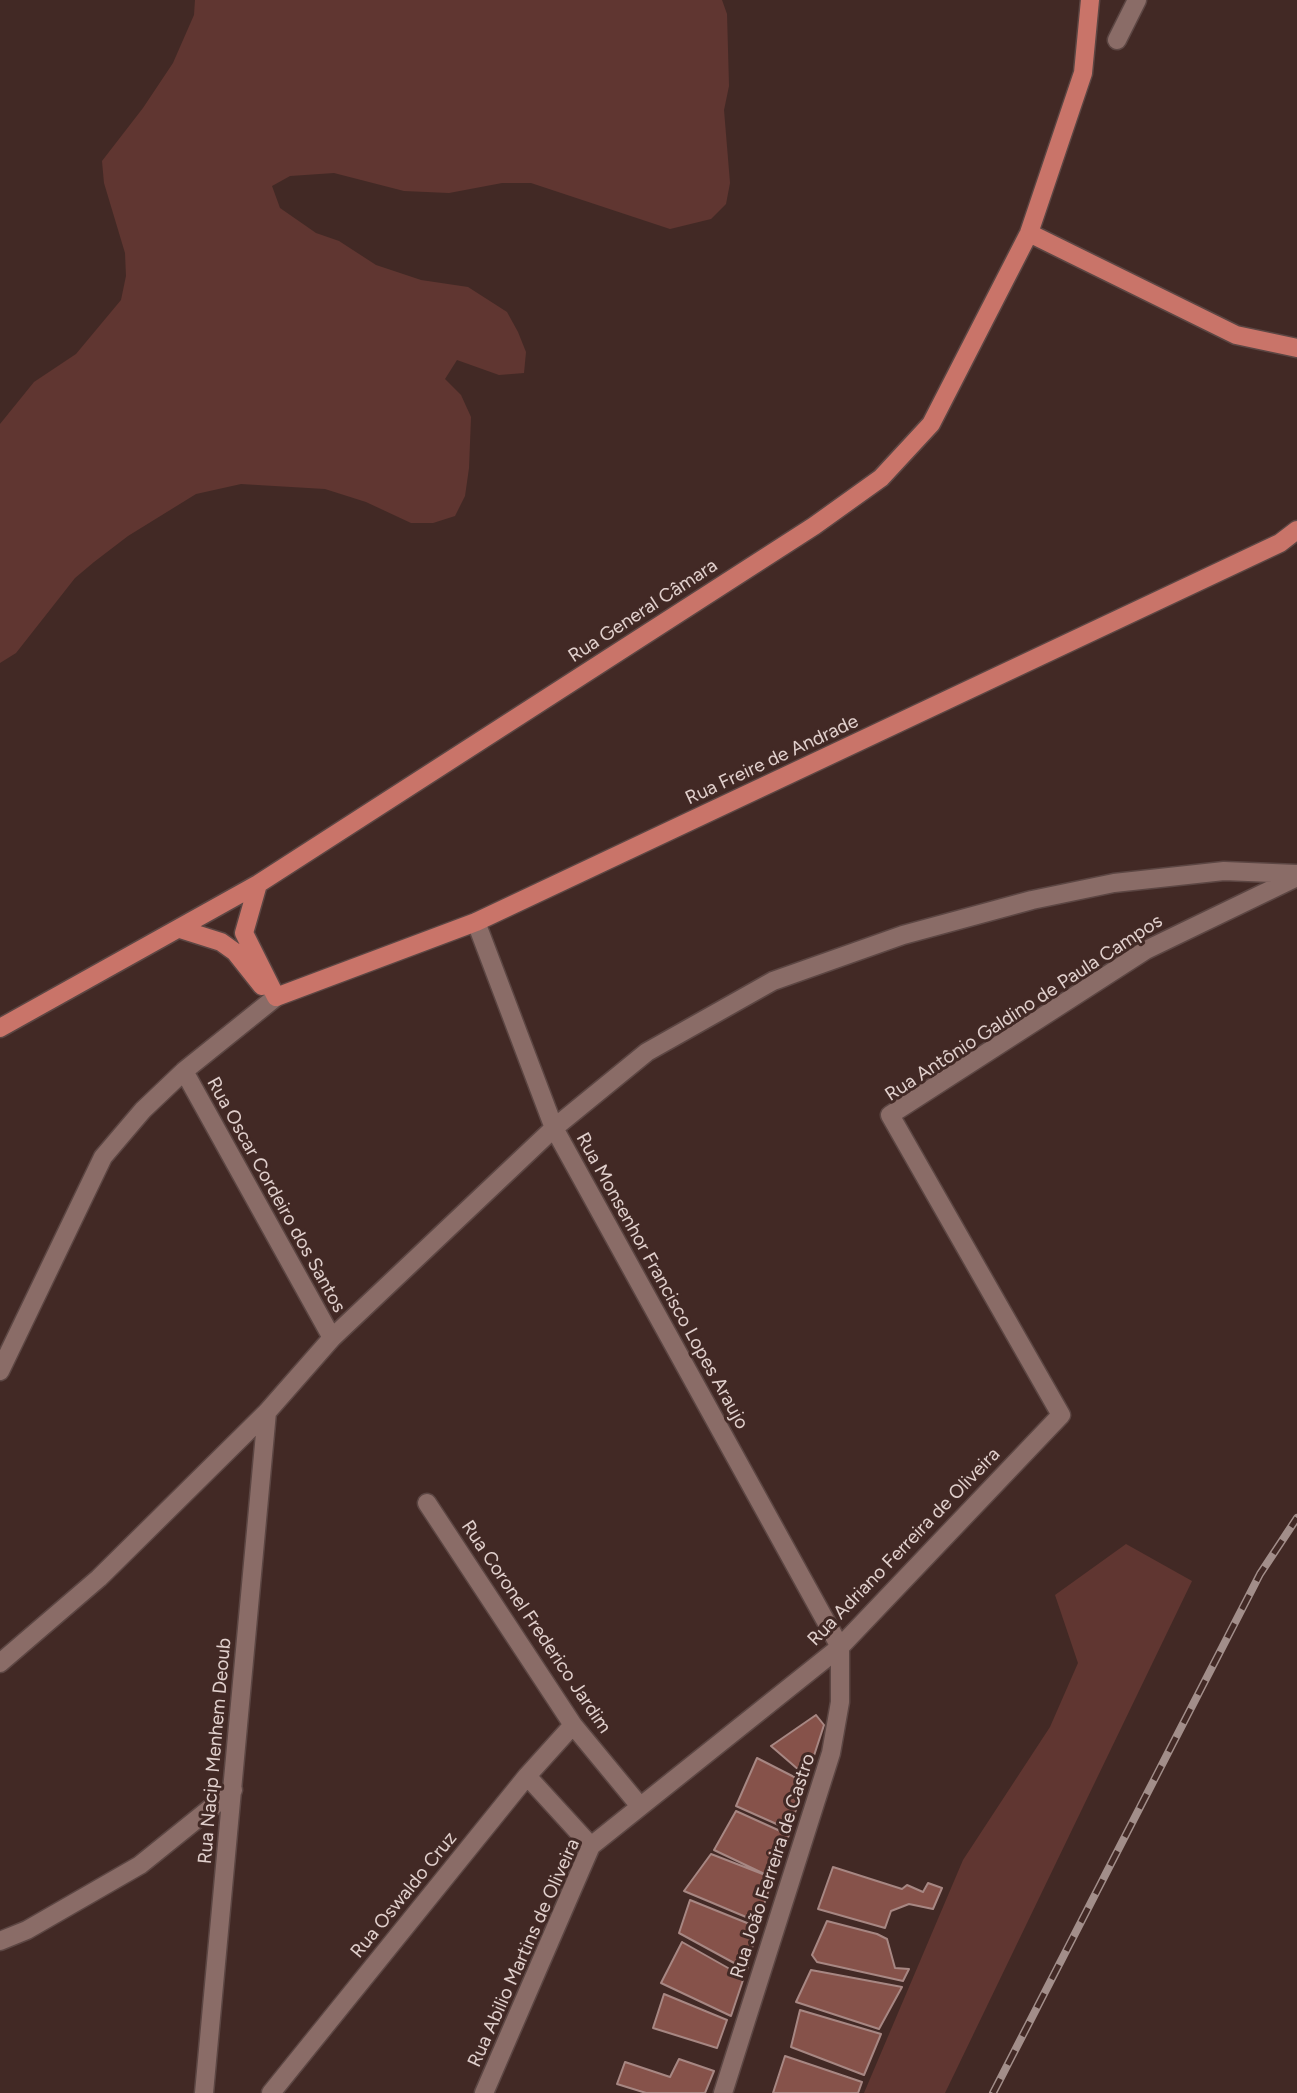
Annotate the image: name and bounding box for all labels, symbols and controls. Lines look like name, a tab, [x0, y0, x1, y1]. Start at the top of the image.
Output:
street label: Rua General Câmara	[564, 554, 722, 668]
street label: Rua Freire de Andrade	[682, 710, 862, 810]
street label: Rua Antônio Galdino de Paula Campos	[881, 910, 1167, 1106]
street label: Rua Oscar Cordeiro dos Santos	[202, 1073, 350, 1317]
street label: Rua Monsenhor Francisco Lopes Araujo	[571, 1129, 753, 1433]
street label: Rua Adriano Ferreira de Oliveira	[803, 1443, 1005, 1651]
street label: Rua Coronel Frederico Jardim	[456, 1516, 616, 1738]
street label: Rua Nacip Menhem Deoub	[194, 1637, 236, 1865]
street label: Rua João Ferreira de Castro	[726, 1751, 820, 1981]
street label: Rua Oswaldo Cruz	[346, 1827, 462, 1963]
street label: Rua Abilio Martins de Oliveira	[463, 1835, 585, 2071]

